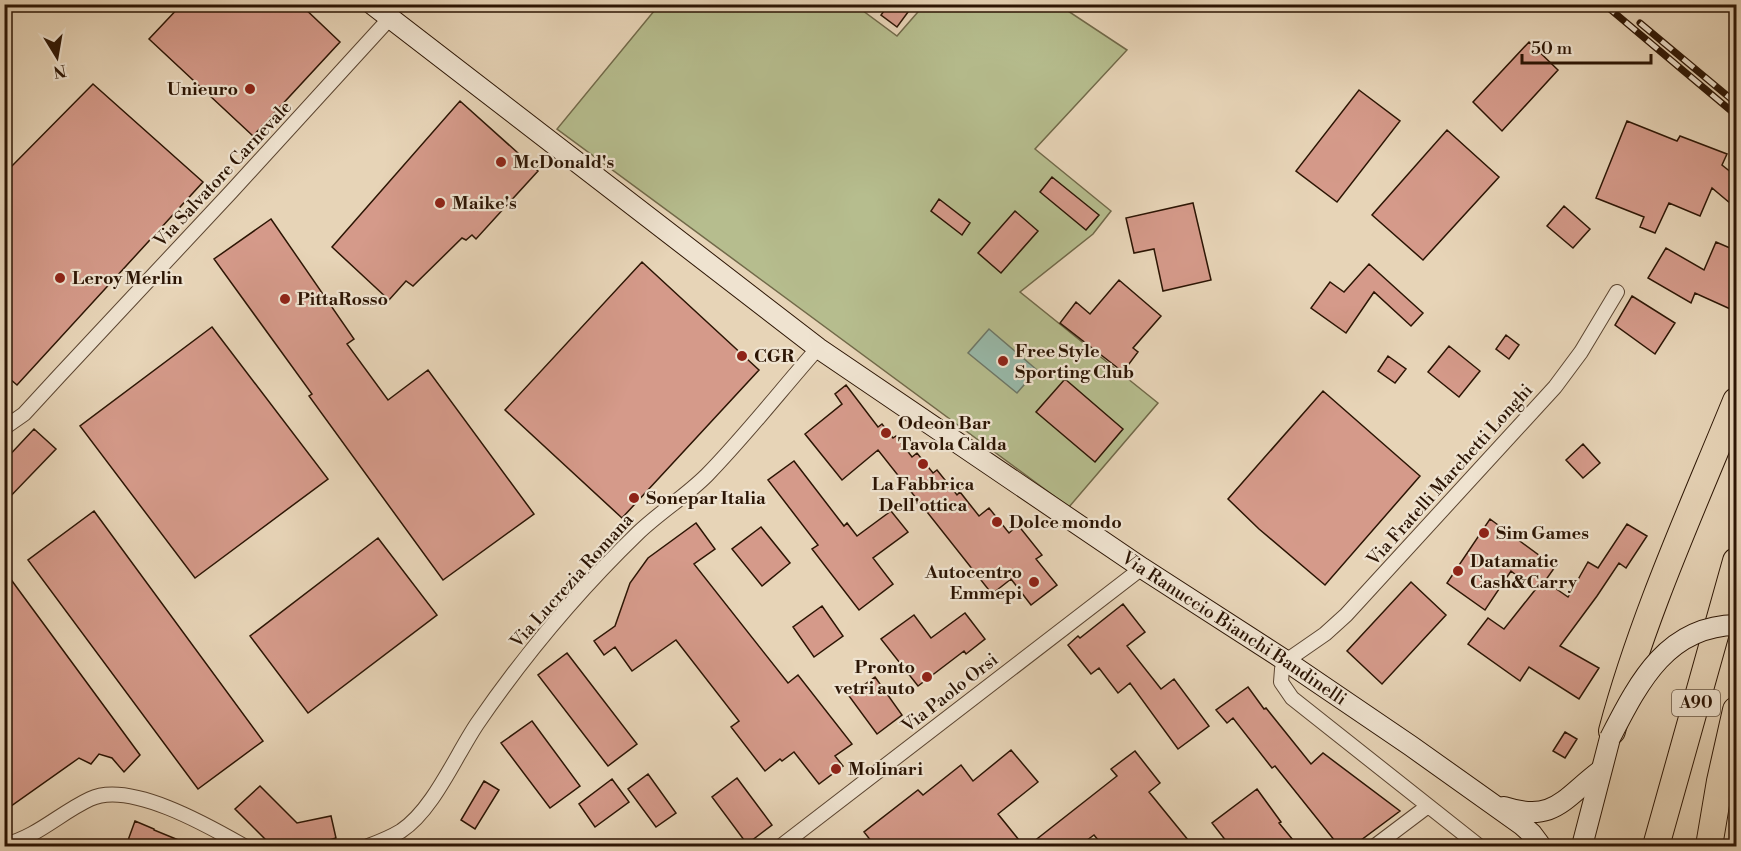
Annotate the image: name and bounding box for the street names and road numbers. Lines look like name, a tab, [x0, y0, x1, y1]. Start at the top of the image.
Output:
street label: Via Salvatore Carnevale	[148, 96, 297, 253]
street label: Via Fratelli Marchetti Longhi	[1361, 379, 1538, 572]
street label: Via Lucrezia Romana	[505, 508, 639, 654]
street label: Via Ranuccio Bianchi Bandinelli	[1116, 545, 1351, 710]
street label: Via Paolo Orsi	[896, 648, 1003, 738]
road number: A90	[1672, 690, 1720, 716]

